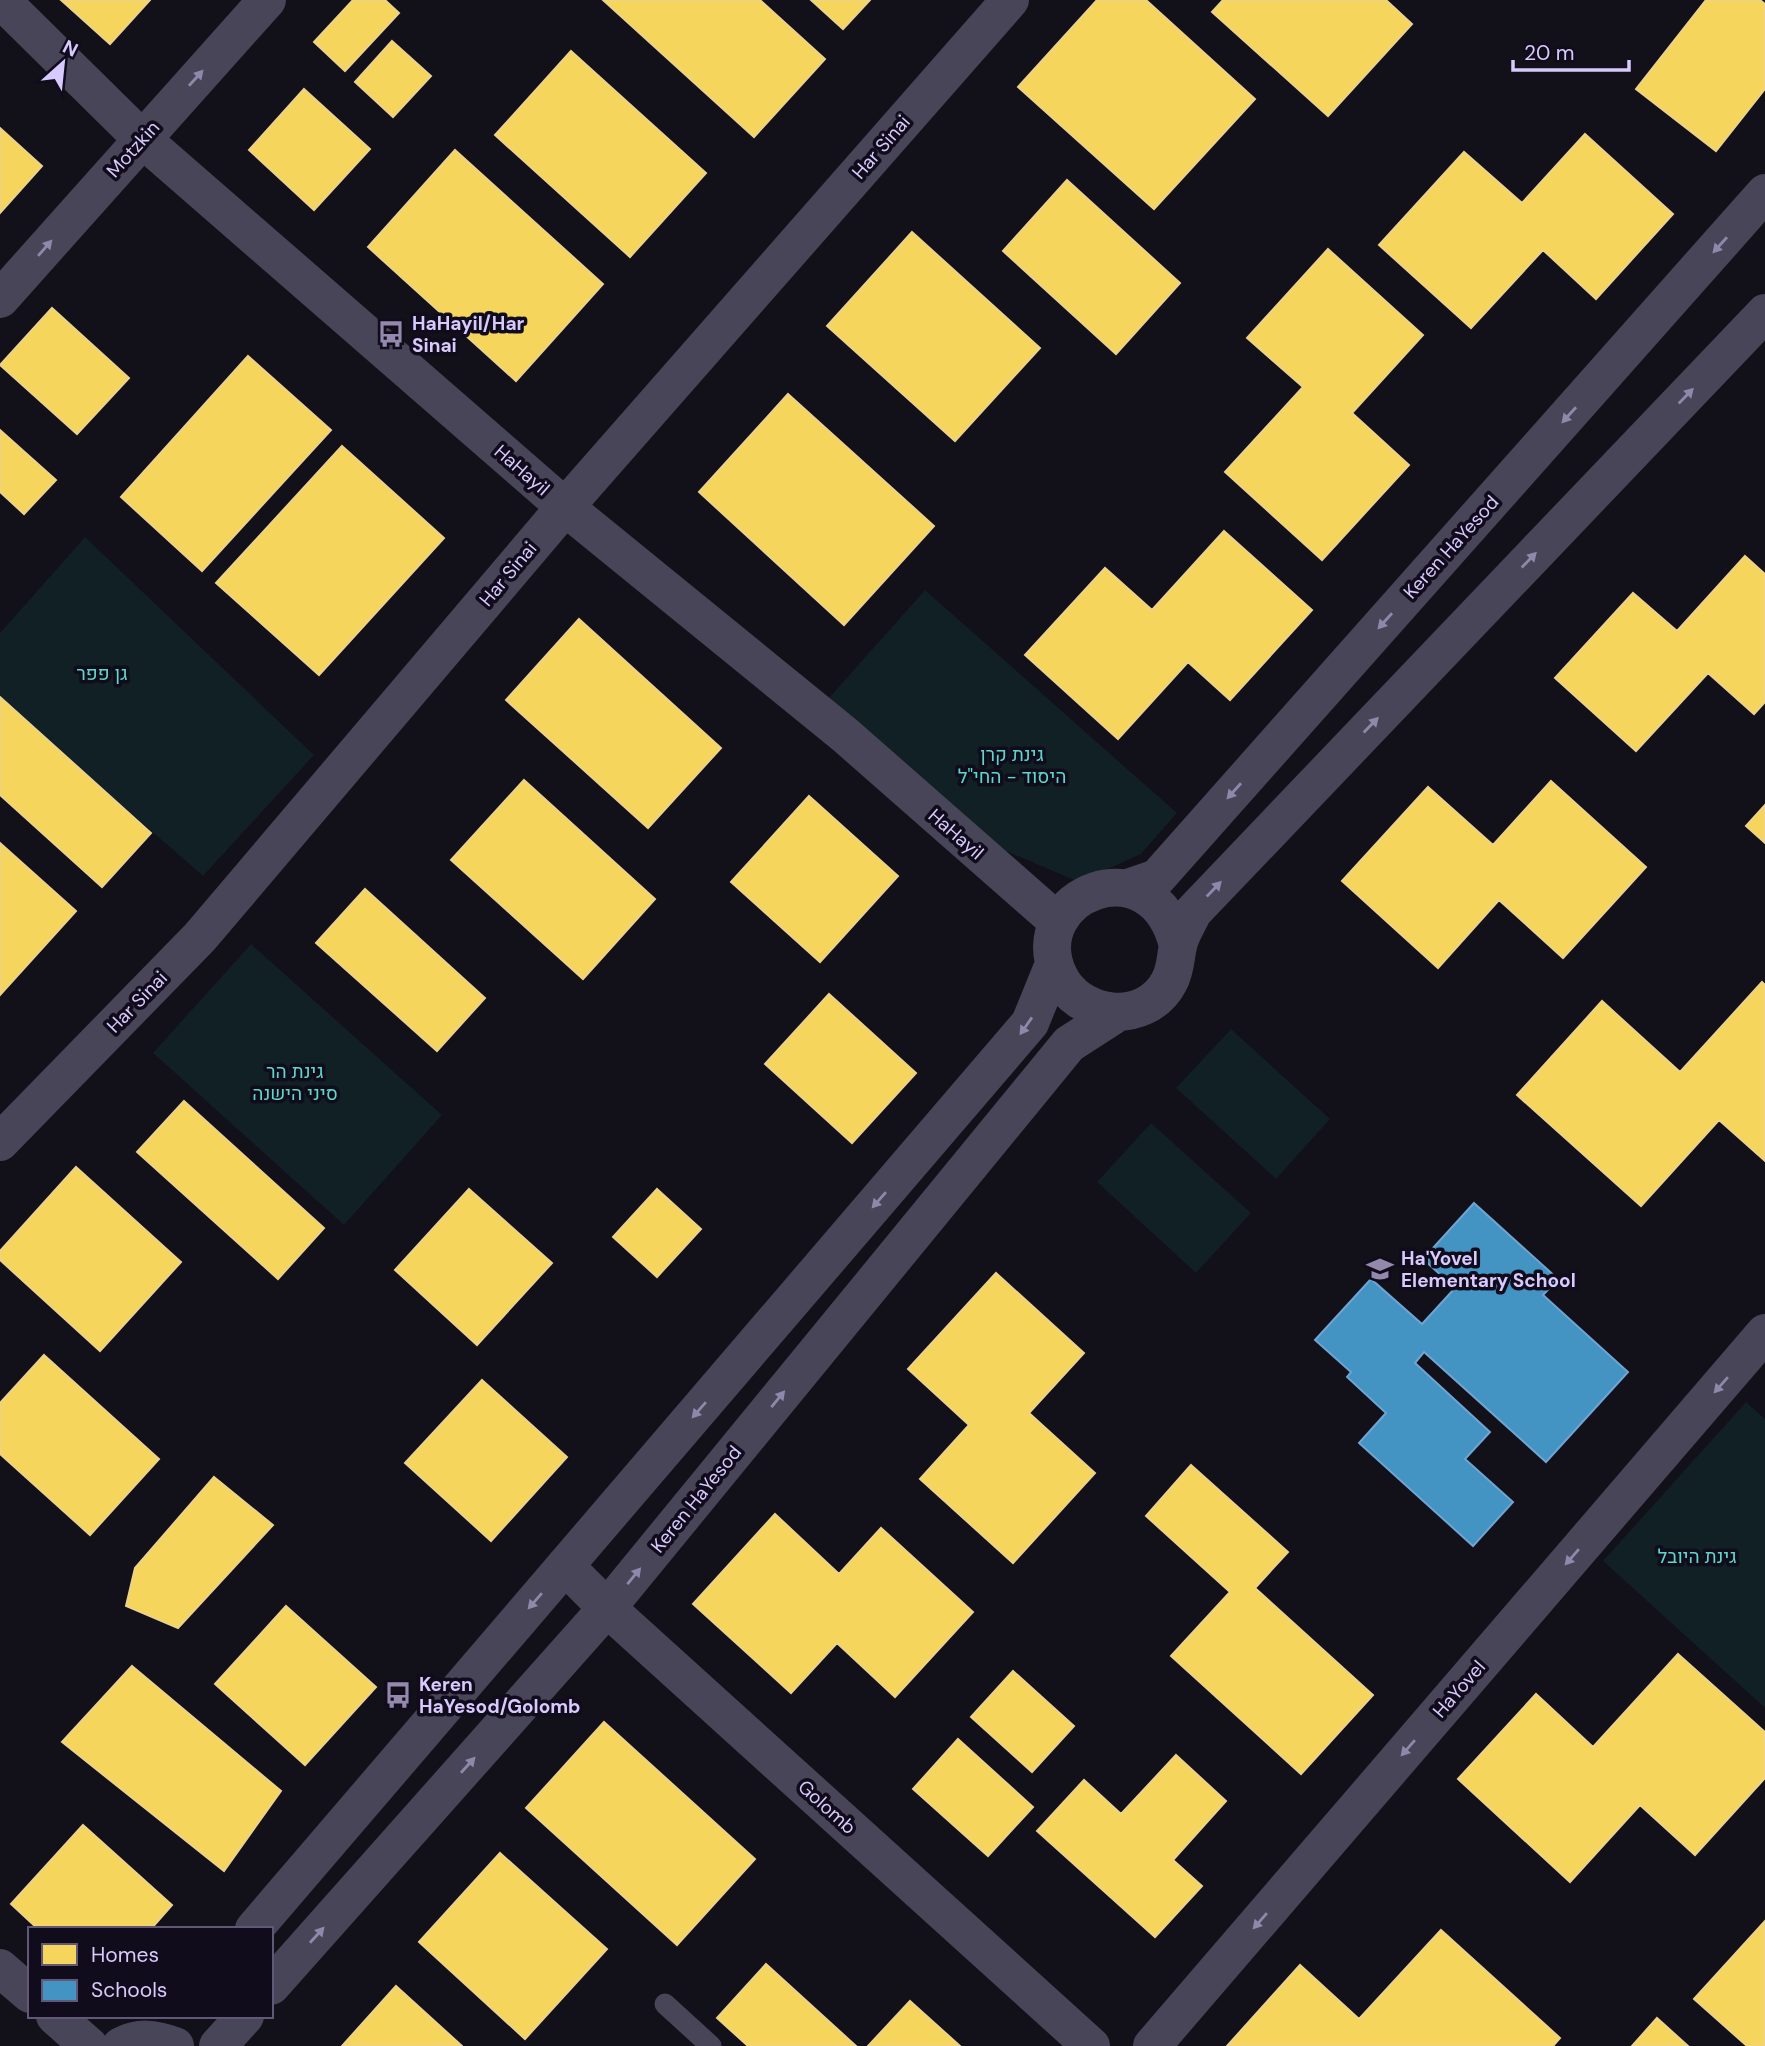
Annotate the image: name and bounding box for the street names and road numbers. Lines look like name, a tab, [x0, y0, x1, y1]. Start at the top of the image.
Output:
street label: Har Sinai	[846, 110, 916, 184]
street label: Motzkin	[101, 115, 165, 183]
street label: HaHayil	[489, 439, 555, 501]
street label: Keren HaYesod	[1398, 490, 1504, 604]
street label: Har Sinai	[474, 537, 542, 611]
street label: HaHayil	[923, 803, 989, 865]
street label: Har Sinai	[101, 966, 173, 1038]
street label: Keren HaYesod	[645, 1440, 747, 1558]
street label: HaYovel	[1427, 1655, 1491, 1723]
street label: Golomb	[793, 1774, 861, 1840]

